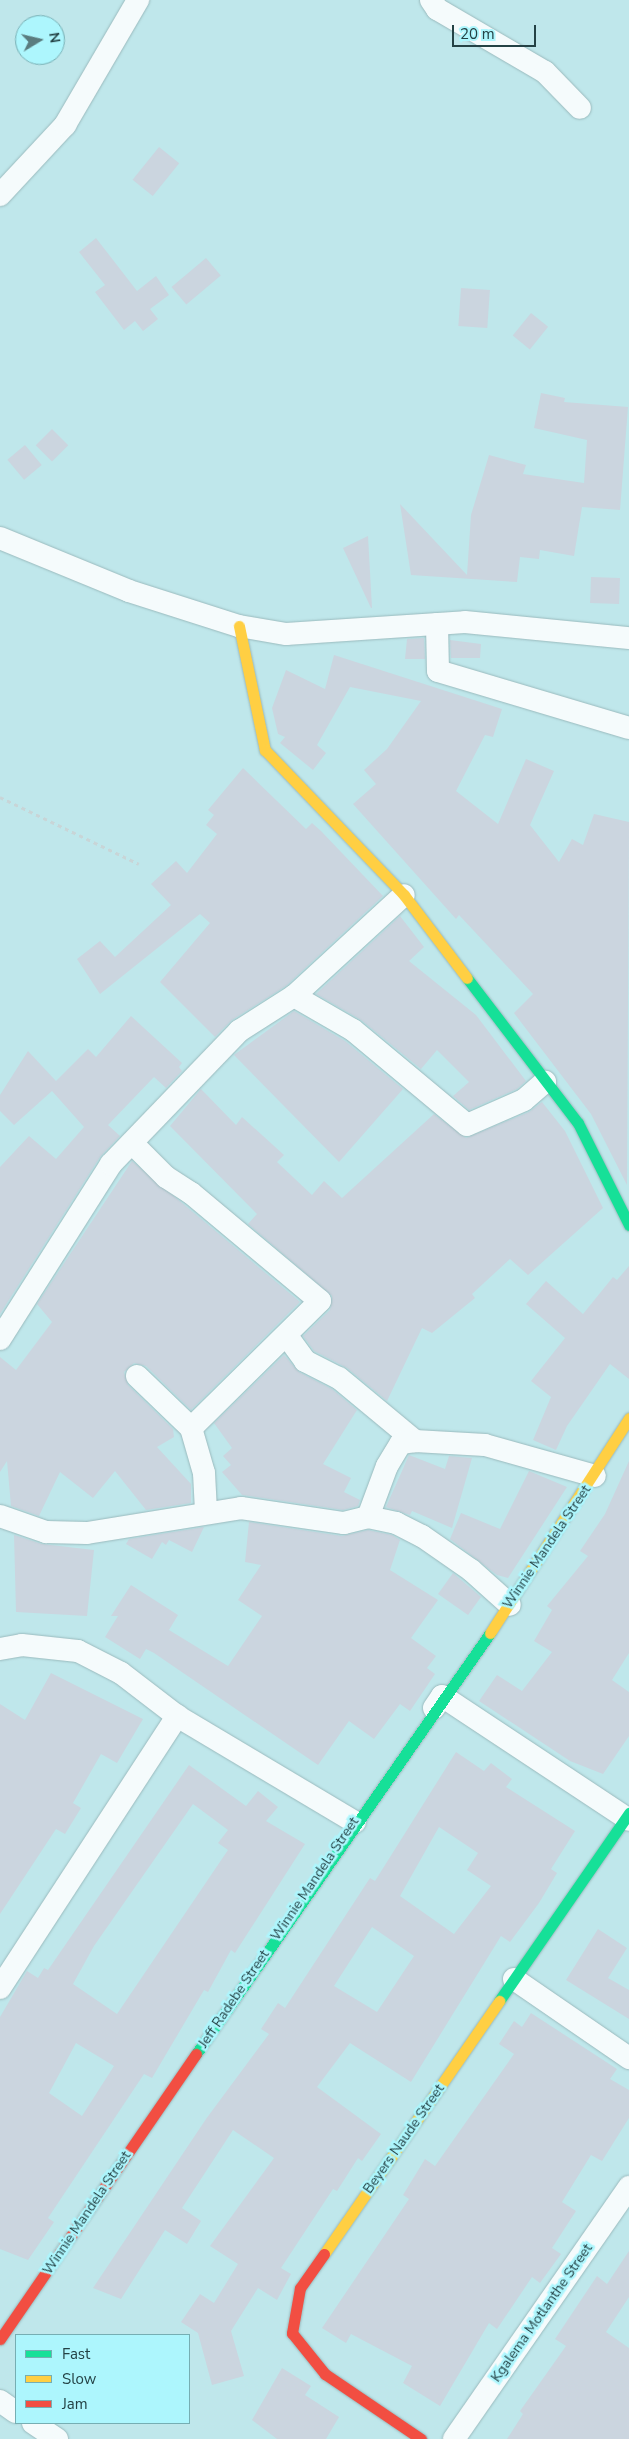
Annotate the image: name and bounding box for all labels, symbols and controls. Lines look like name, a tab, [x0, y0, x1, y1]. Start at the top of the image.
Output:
north arrow	[15, 15, 65, 65]
scale bar	[454, 15, 538, 47]
text: 20 m	[460, 24, 495, 44]
text: N	[44, 31, 65, 44]
street label: Winnie Mandela Street	[499, 1482, 595, 1612]
street label: Winnie Mandela Street	[267, 1814, 363, 1944]
street label: Jeff Radebe Street	[195, 1947, 273, 2051]
street label: Beyers Naude Street	[360, 2081, 448, 2197]
street label: Winnie Mandela Street	[39, 2148, 135, 2278]
street label: Kgalema Motlanthe Street	[488, 2241, 596, 2385]
legend	[15, 2334, 190, 2424]
text: Fast	[62, 2344, 90, 2364]
text: Slow	[62, 2369, 96, 2389]
text: Jam	[62, 2394, 88, 2414]

